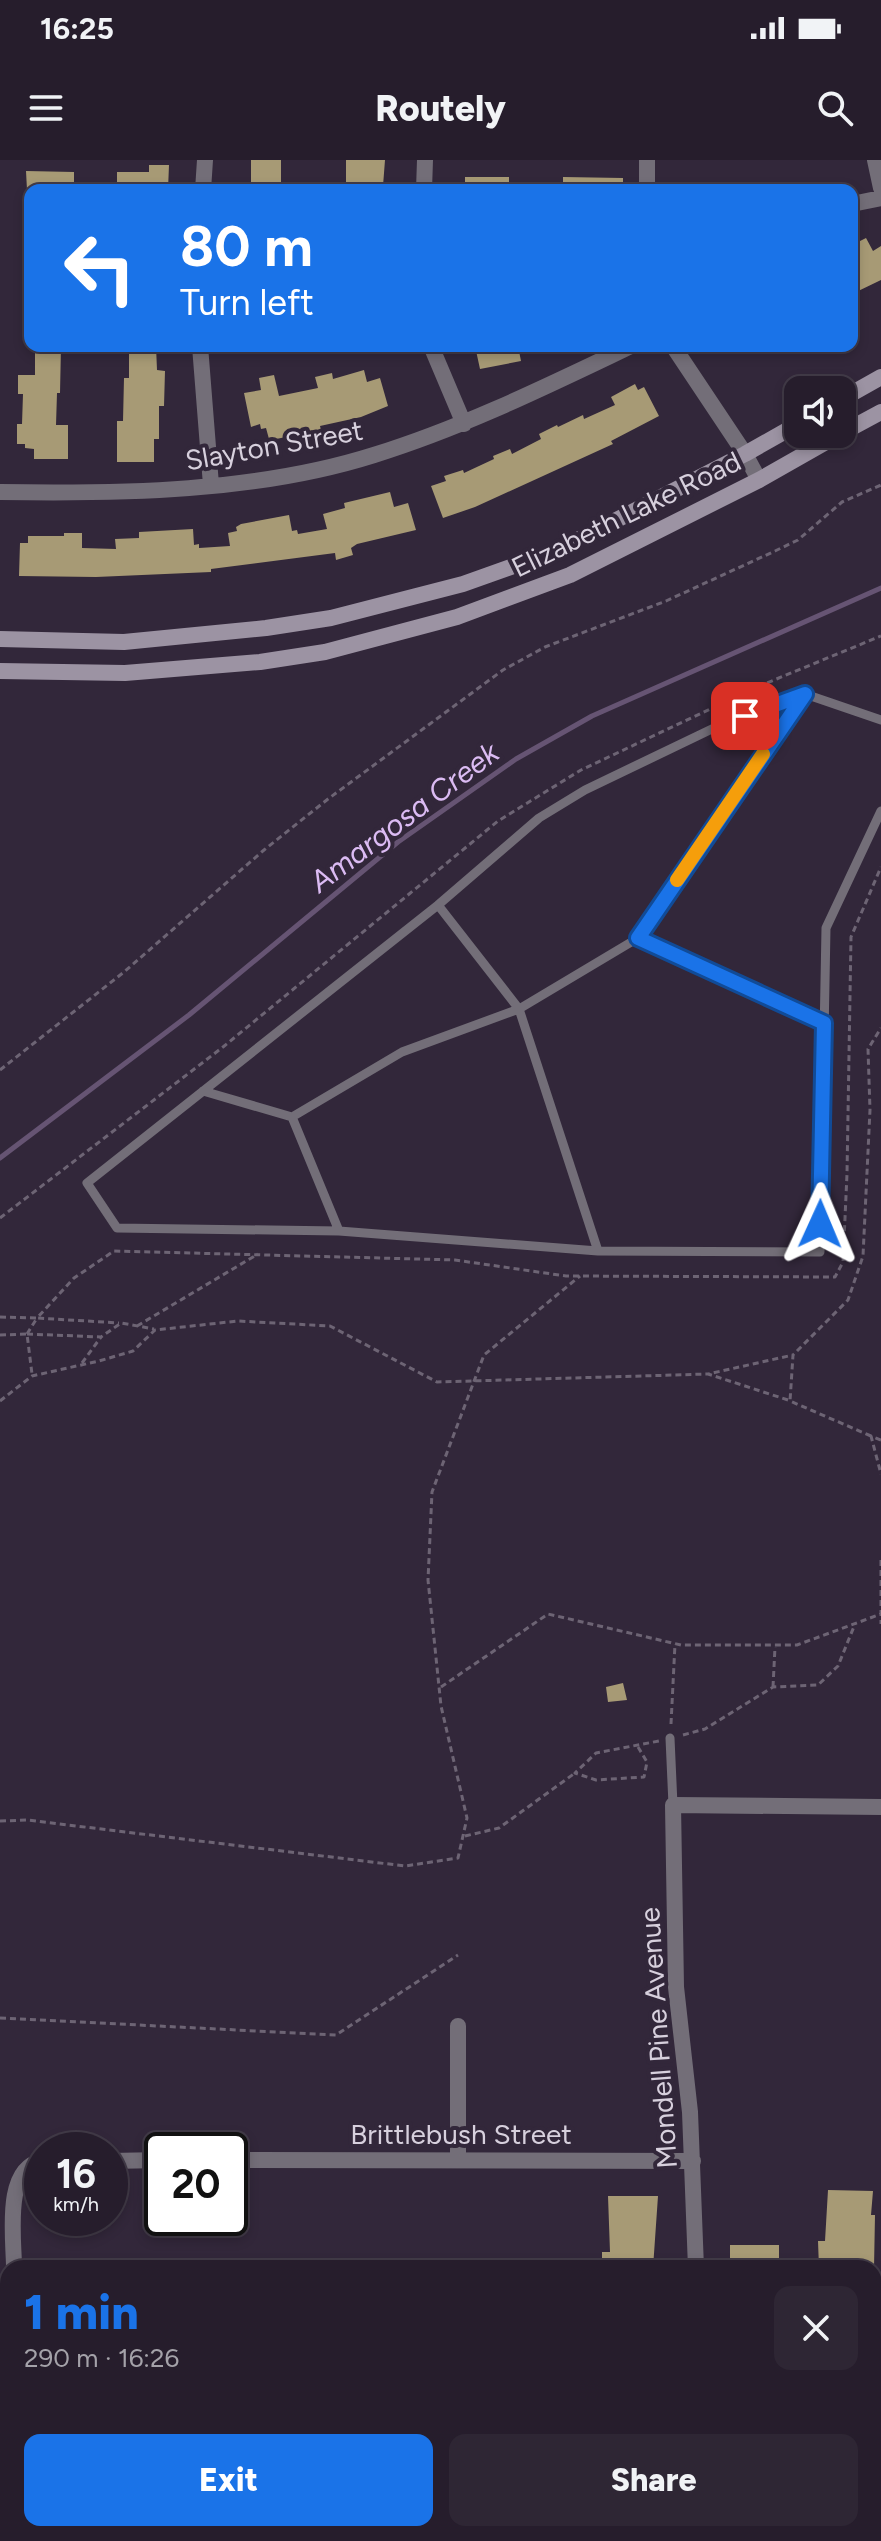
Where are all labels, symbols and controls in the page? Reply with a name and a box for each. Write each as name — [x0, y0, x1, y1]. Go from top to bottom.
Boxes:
text: 16:25 — [40, 10, 114, 47]
icon: menu — [24, 86, 68, 130]
icon: search — [813, 86, 857, 130]
text: Routely — [375, 87, 506, 130]
text: 80 m — [180, 213, 313, 280]
icon: left — [48, 216, 152, 320]
text: Turn left — [180, 281, 314, 324]
map controls — [784, 376, 856, 448]
button: sound — [784, 376, 856, 448]
street label: Slayton Street — [182, 413, 366, 477]
street label: Elizabeth Lake Road — [506, 444, 746, 584]
pin — [711, 682, 779, 750]
icon: arrive — [723, 694, 767, 738]
water label: Amargosa Creek — [301, 733, 507, 901]
position arrow — [778, 1182, 862, 1266]
street label: Mondell Pine Avenue — [632, 1906, 684, 2170]
street label: Brittlebush Street — [350, 2117, 572, 2151]
speed limit sign: 20 — [144, 2132, 248, 2236]
text: 16 — [56, 2150, 96, 2198]
text: km/h — [53, 2192, 99, 2216]
text: 1 min — [24, 2283, 139, 2341]
button: close — [774, 2286, 858, 2370]
text: 290 m · 16:26 — [24, 2342, 179, 2374]
button: Exit — [24, 2434, 433, 2526]
button: Share — [449, 2434, 858, 2526]

